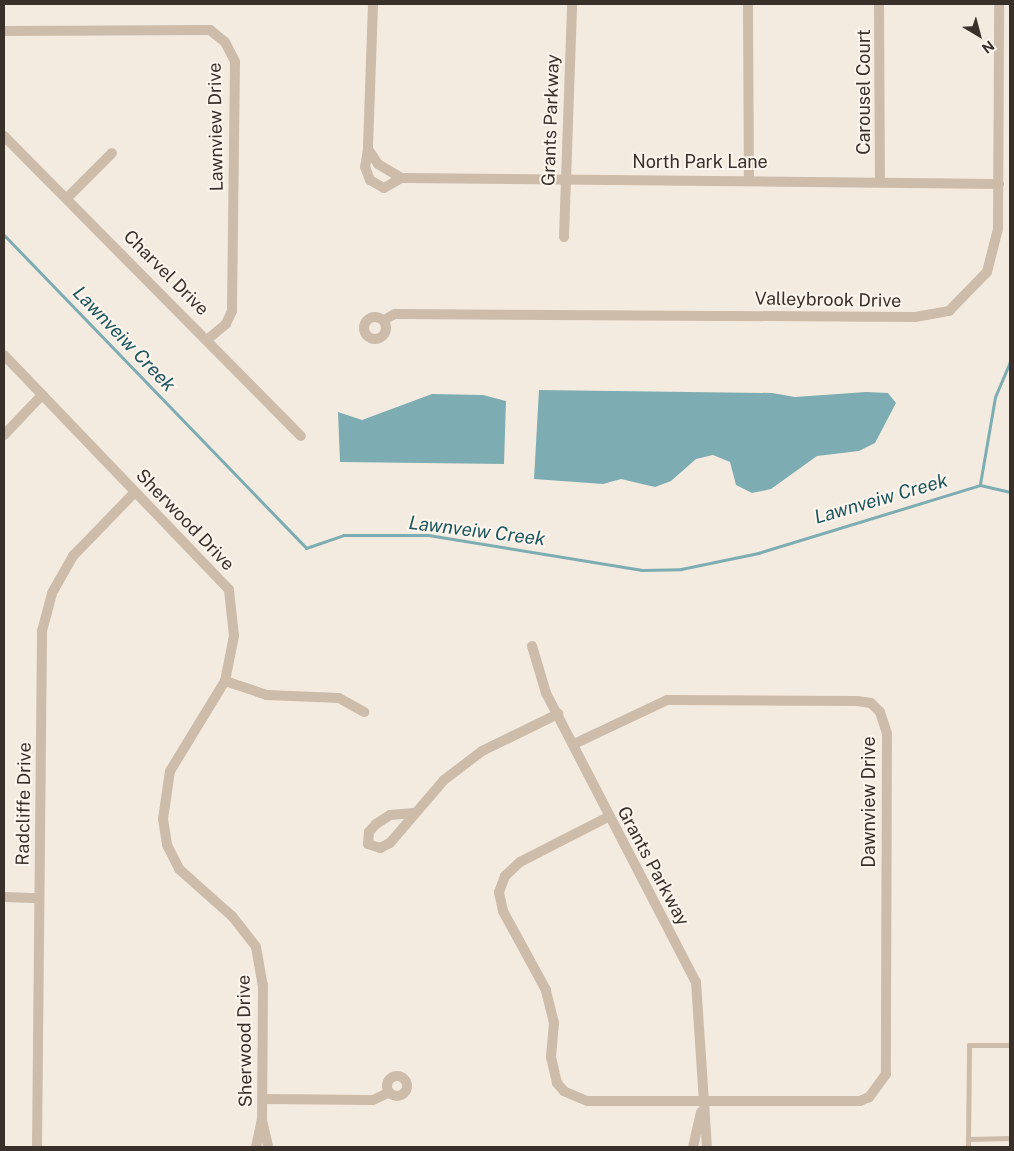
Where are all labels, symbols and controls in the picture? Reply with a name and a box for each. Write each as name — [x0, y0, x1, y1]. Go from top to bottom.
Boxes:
north arrow — [954, 10, 1004, 60]
street label: Carousel Court — [853, 29, 875, 155]
text: N — [979, 37, 997, 57]
street label: Grants Parkway — [538, 54, 564, 186]
street label: Lawnview Drive — [204, 62, 228, 192]
street label: North Park Lane — [632, 151, 768, 173]
street label: Charvel Drive — [119, 226, 213, 320]
water label: Lawnveiw Creek — [68, 282, 180, 396]
street label: Valleybrook Drive — [754, 288, 902, 312]
street label: Sherwood Drive — [131, 465, 239, 575]
water label: Lawnveiw Creek — [812, 469, 950, 529]
water label: Lawnveiw Creek — [407, 511, 547, 551]
street label: Dawnview Drive — [858, 736, 880, 868]
street label: Radcliffe Drive — [12, 742, 36, 866]
street label: Grants Parkway — [612, 803, 694, 929]
street label: Sherwood Drive — [233, 975, 257, 1107]

